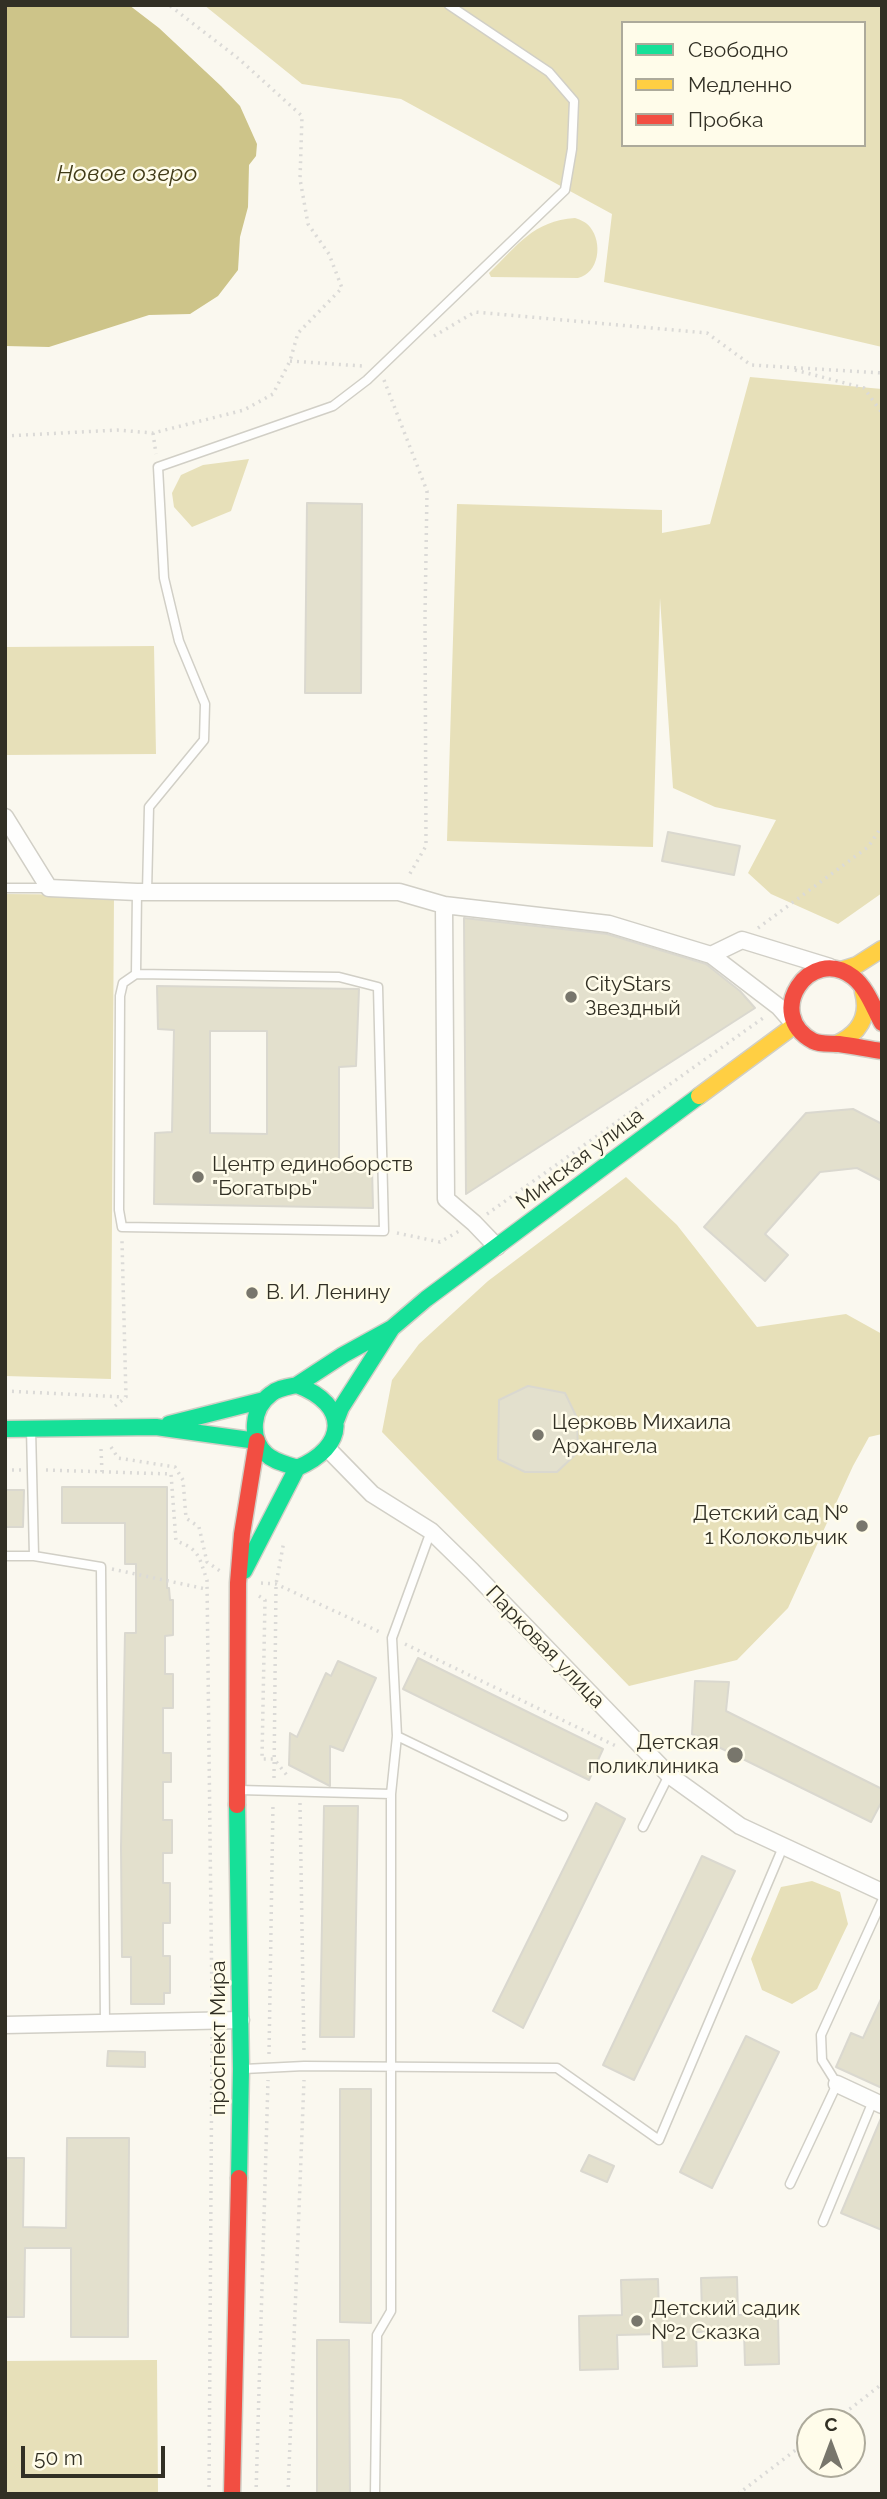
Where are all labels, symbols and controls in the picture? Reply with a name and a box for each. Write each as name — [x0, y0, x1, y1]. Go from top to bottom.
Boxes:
legend — [621, 21, 866, 147]
text: Свободно — [688, 37, 788, 62]
text: Медленно — [688, 72, 792, 97]
text: Пробка — [688, 107, 764, 132]
water label: Новое озеро — [57, 160, 197, 188]
place label: CityStars Звездный — [585, 972, 681, 1022]
marker: CityStars Звездный — [563, 989, 579, 1005]
street label: Минская улица — [511, 1103, 649, 1215]
place label: Центр единоборств "Богатырь" — [212, 1152, 413, 1202]
marker: Центр единоборств "Богатырь" — [190, 1169, 206, 1185]
place label: В. И. Ленину — [266, 1280, 390, 1306]
marker: В. И. Ленину — [244, 1285, 260, 1301]
place label: Церковь Михаила Архангела — [552, 1410, 731, 1460]
marker: Церковь Михаила Архангела — [530, 1427, 546, 1443]
place label: Детский сад № 1 Колокольчик — [693, 1501, 848, 1551]
marker: Детский сад № 1 Колокольчик — [854, 1518, 870, 1534]
street label: Парковая улица — [480, 1580, 610, 1714]
place label: Детская поликлиника — [588, 1730, 719, 1780]
marker: Детская поликлиника — [725, 1745, 745, 1765]
street label: проспект Мира — [206, 1961, 232, 2115]
place label: Детский садик №2 Сказка — [651, 2296, 800, 2346]
marker: Детский садик №2 Сказка — [629, 2313, 645, 2329]
north arrow — [796, 2408, 866, 2478]
text: С — [824, 2413, 838, 2435]
scale bar — [24, 2432, 168, 2476]
text: 50 m — [34, 2445, 83, 2470]

